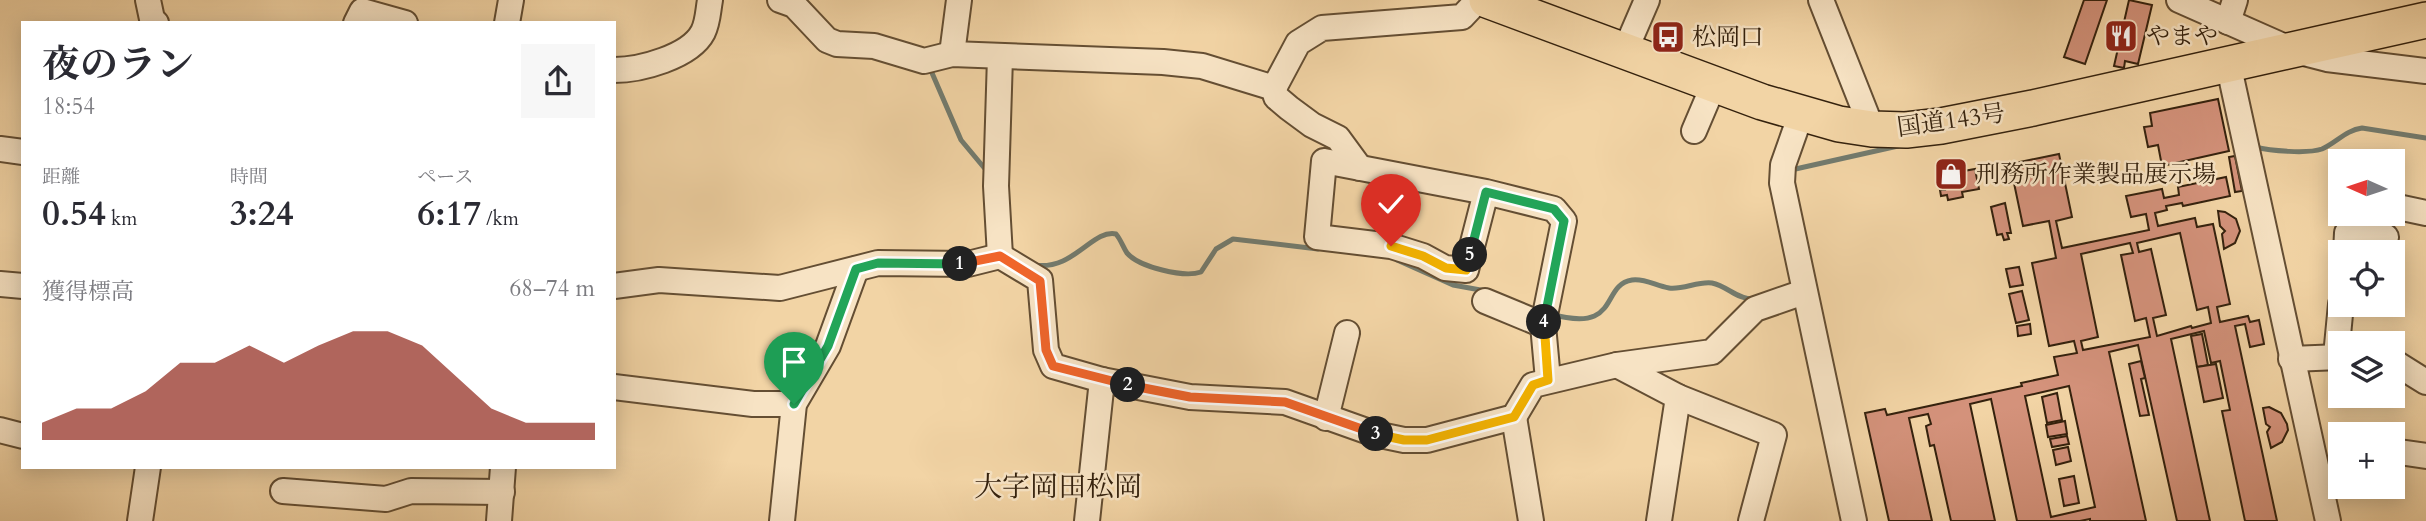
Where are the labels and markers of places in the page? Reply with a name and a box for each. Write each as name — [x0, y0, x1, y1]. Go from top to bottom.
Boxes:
restaurant icon: やまや — [2102, 17, 2140, 55]
bus stop icon: 松岡口 — [1649, 18, 1687, 56]
place label: やまや — [2146, 20, 2218, 53]
place label: 松岡口 — [1692, 21, 1764, 54]
shop icon: 刑務所作業製品展示場 — [1932, 155, 1970, 193]
place label: 刑務所作業製品展示場 — [1976, 158, 2216, 191]
pin — [1361, 174, 1421, 246]
pin: 5 — [1452, 238, 1488, 272]
pin: 1 — [942, 246, 978, 282]
pin: 4 — [1526, 304, 1562, 340]
pin — [764, 332, 824, 404]
pin: 2 — [1110, 368, 1146, 402]
pin: 3 — [1358, 416, 1394, 452]

